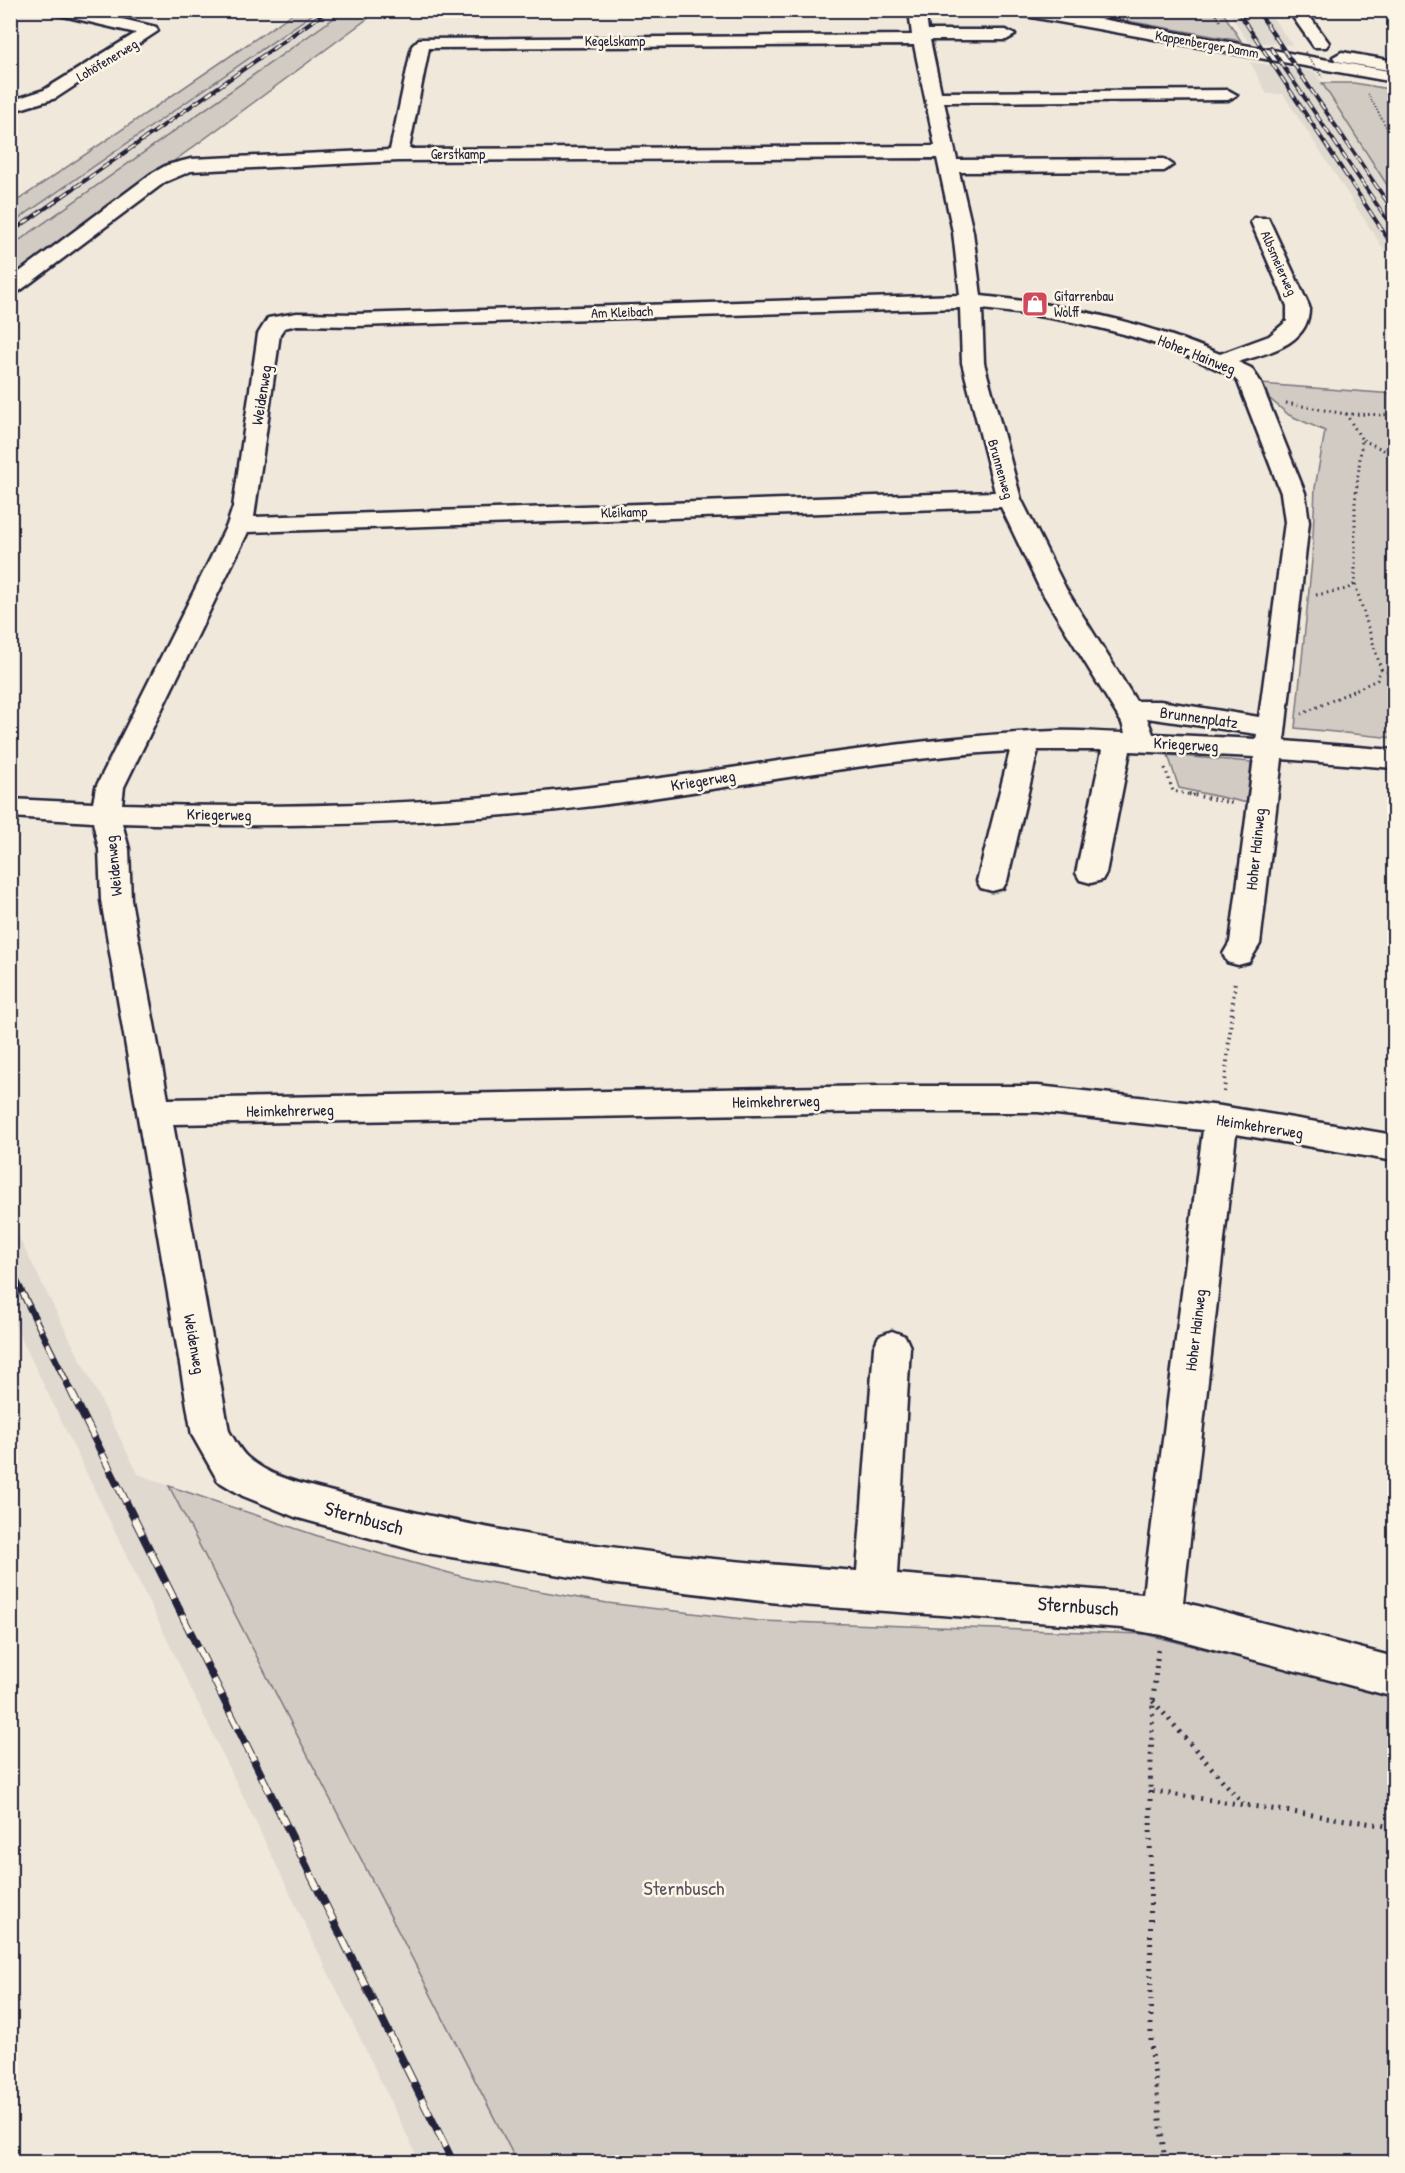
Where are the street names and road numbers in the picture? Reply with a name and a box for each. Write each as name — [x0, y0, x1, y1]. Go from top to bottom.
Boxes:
street label: Kappenberger Damm — [1154, 25, 1260, 63]
street label: Kegelskamp — [585, 31, 645, 51]
street label: Lohöfenerweg — [72, 34, 142, 86]
street label: Gerstkamp — [431, 144, 485, 164]
street label: Albsmeierweg — [1256, 227, 1302, 299]
street label: Am Kleibach — [591, 301, 653, 322]
street label: Hoher Hainweg — [1155, 328, 1239, 380]
street label: Weidenweg — [245, 363, 277, 427]
street label: Brunnenweg — [983, 437, 1019, 501]
street label: Kleikamp — [600, 501, 648, 523]
street label: Brunnenplatz — [1159, 701, 1240, 733]
street label: Kriegerweg — [1153, 731, 1219, 757]
street label: Kriegerweg — [669, 764, 737, 796]
street label: Kriegerweg — [186, 802, 252, 826]
street label: Hoher Hainweg — [1240, 807, 1270, 891]
street label: Weidenweg — [99, 835, 127, 897]
street label: Heimkehrerweg — [732, 1089, 820, 1113]
street label: Heimkehrerweg — [246, 1098, 334, 1122]
street label: Heimkehrerweg — [1215, 1108, 1305, 1144]
street label: Hoher Hainweg — [1179, 1288, 1211, 1372]
street label: Weidenweg — [179, 1312, 211, 1376]
street label: Sternbusch — [322, 1494, 407, 1541]
street label: Sternbusch — [1037, 1589, 1119, 1622]

